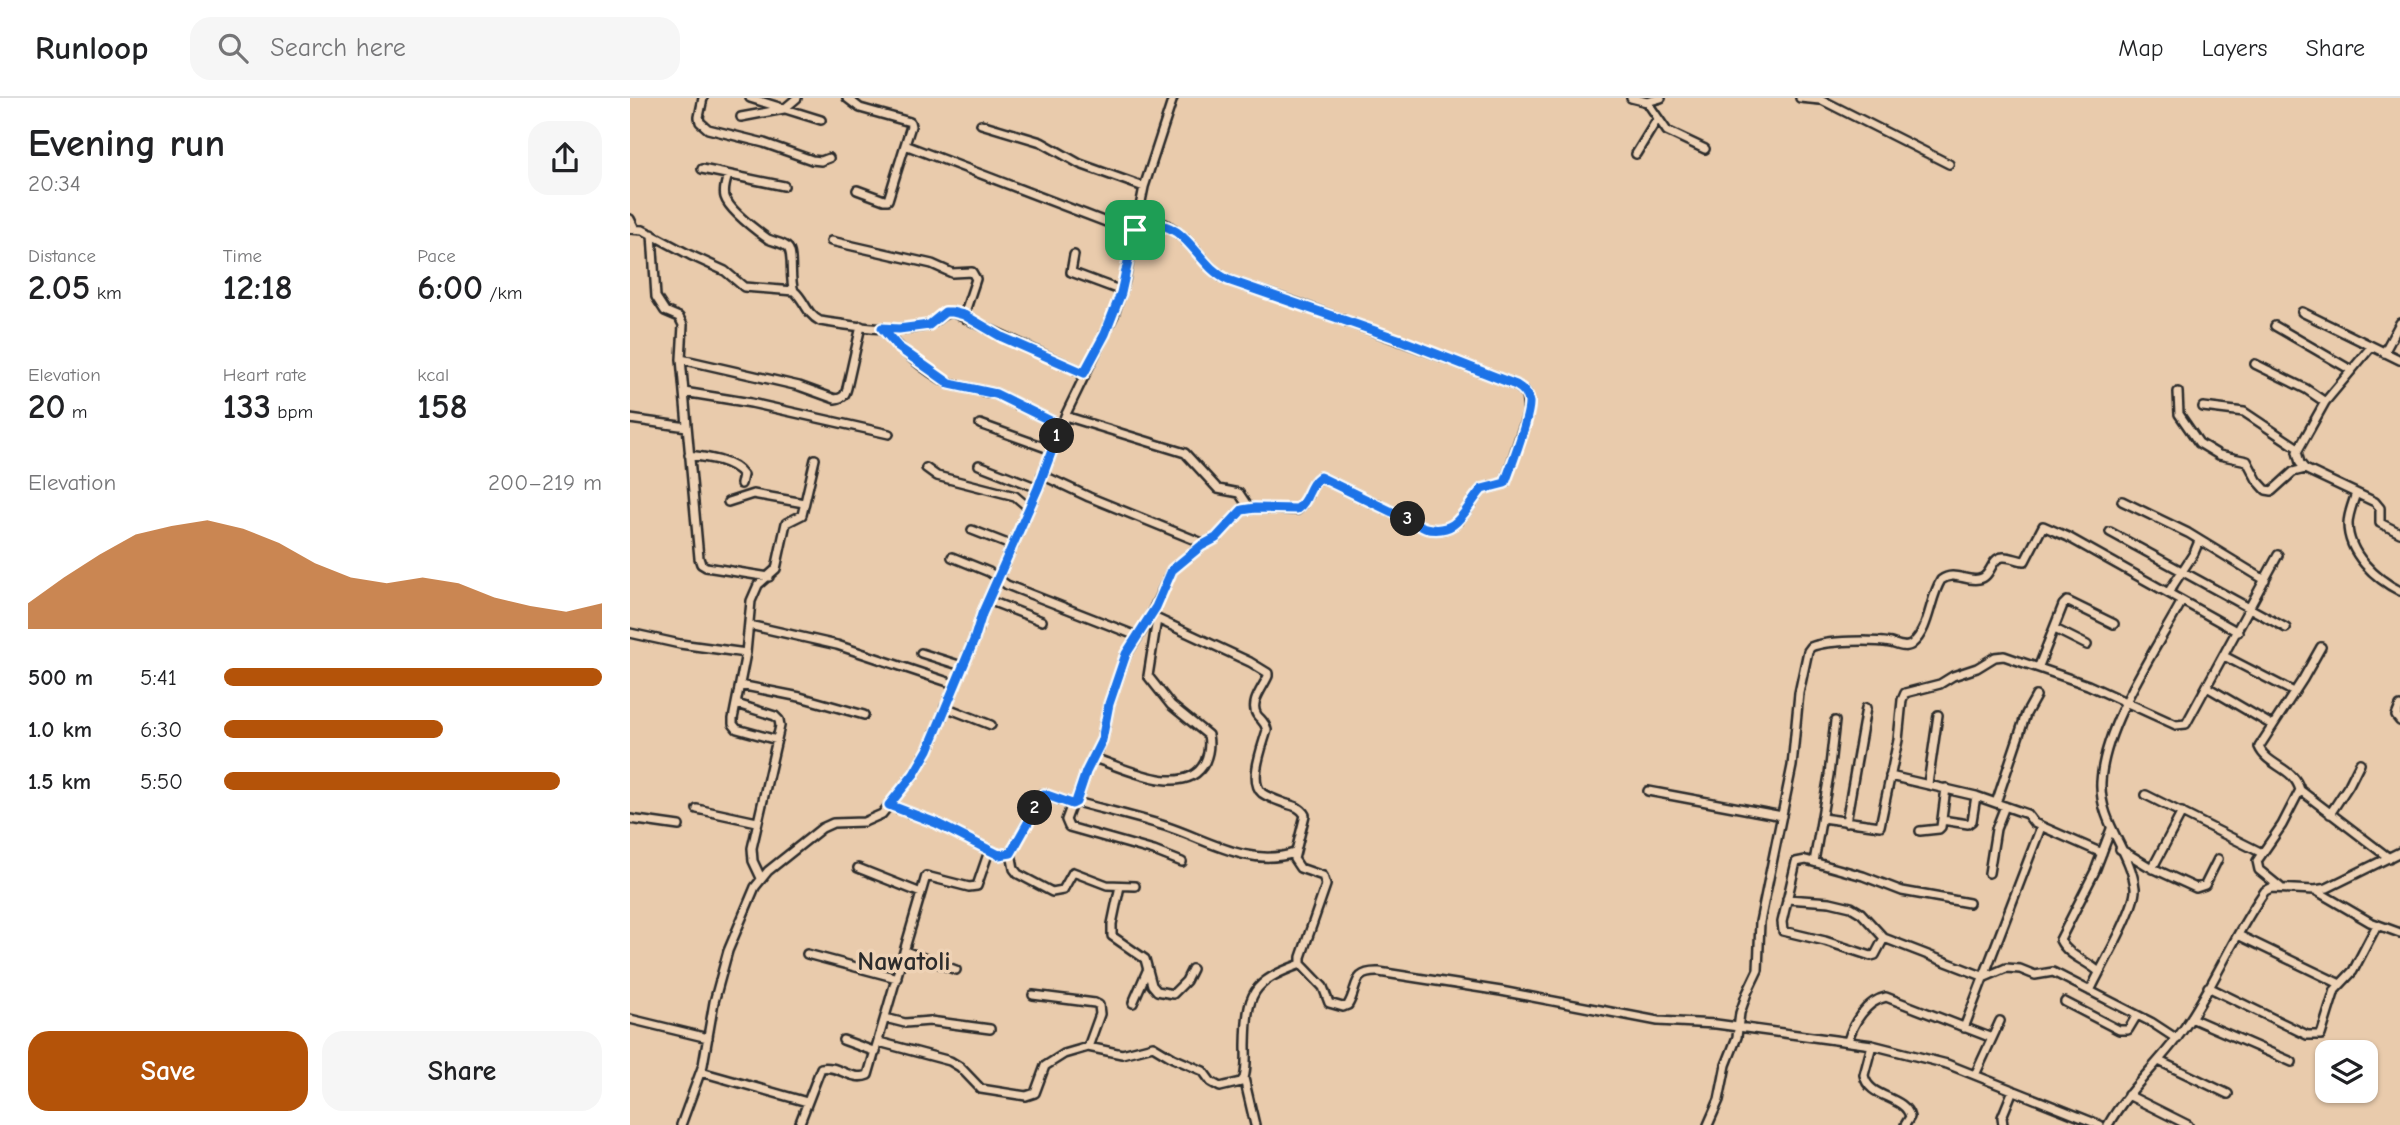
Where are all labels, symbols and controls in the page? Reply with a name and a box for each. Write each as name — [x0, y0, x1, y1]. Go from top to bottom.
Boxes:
search box — [190, 17, 680, 80]
text: Runloop — [35, 29, 148, 67]
icon: search — [214, 29, 252, 67]
text: Search here — [270, 33, 406, 63]
text: Map — [2118, 34, 2164, 62]
text: Layers — [2202, 34, 2267, 62]
text: Share — [2305, 34, 2365, 62]
button: share — [528, 121, 602, 195]
text: Evening run — [28, 122, 225, 166]
text: 20:34 — [28, 170, 81, 197]
pin — [1105, 200, 1165, 260]
icon: arrive — [1116, 211, 1154, 249]
text: Distance — [28, 245, 96, 267]
text: Time — [223, 245, 262, 267]
text: Pace — [417, 245, 456, 267]
text: 2.05 — [28, 267, 90, 308]
text: 12:18 — [223, 267, 293, 308]
text: 6:00 — [417, 267, 483, 308]
text: km — [90, 282, 122, 304]
text: /km — [483, 282, 522, 304]
text: Elevation — [28, 364, 101, 386]
text: Heart rate — [223, 364, 306, 386]
text: kcal — [417, 364, 449, 386]
text: 20 — [28, 386, 65, 427]
text: 133 — [223, 386, 271, 427]
text: 158 — [417, 386, 468, 427]
text: m — [65, 401, 88, 423]
text: bpm — [271, 401, 313, 423]
pin: 1 — [1040, 418, 1074, 454]
text: 1 — [1053, 424, 1060, 446]
text: Elevation — [28, 469, 116, 496]
text: 200–219 m — [488, 469, 602, 496]
pin: 3 — [1390, 502, 1426, 536]
text: 3 — [1403, 507, 1412, 529]
text: 500 m — [28, 664, 93, 691]
text: 5:41 — [140, 664, 177, 691]
text: 1.0 km — [28, 716, 92, 743]
text: 6:30 — [140, 716, 182, 743]
text: 1.5 km — [28, 768, 91, 795]
text: 5:50 — [140, 768, 183, 795]
pin: 2 — [1018, 790, 1052, 826]
text: 2 — [1030, 796, 1039, 818]
district label: Nawatoli — [857, 947, 951, 977]
button: Save — [28, 1031, 308, 1111]
button: Share — [322, 1031, 602, 1111]
map controls — [2315, 1040, 2378, 1103]
button: layers — [2315, 1040, 2378, 1103]

